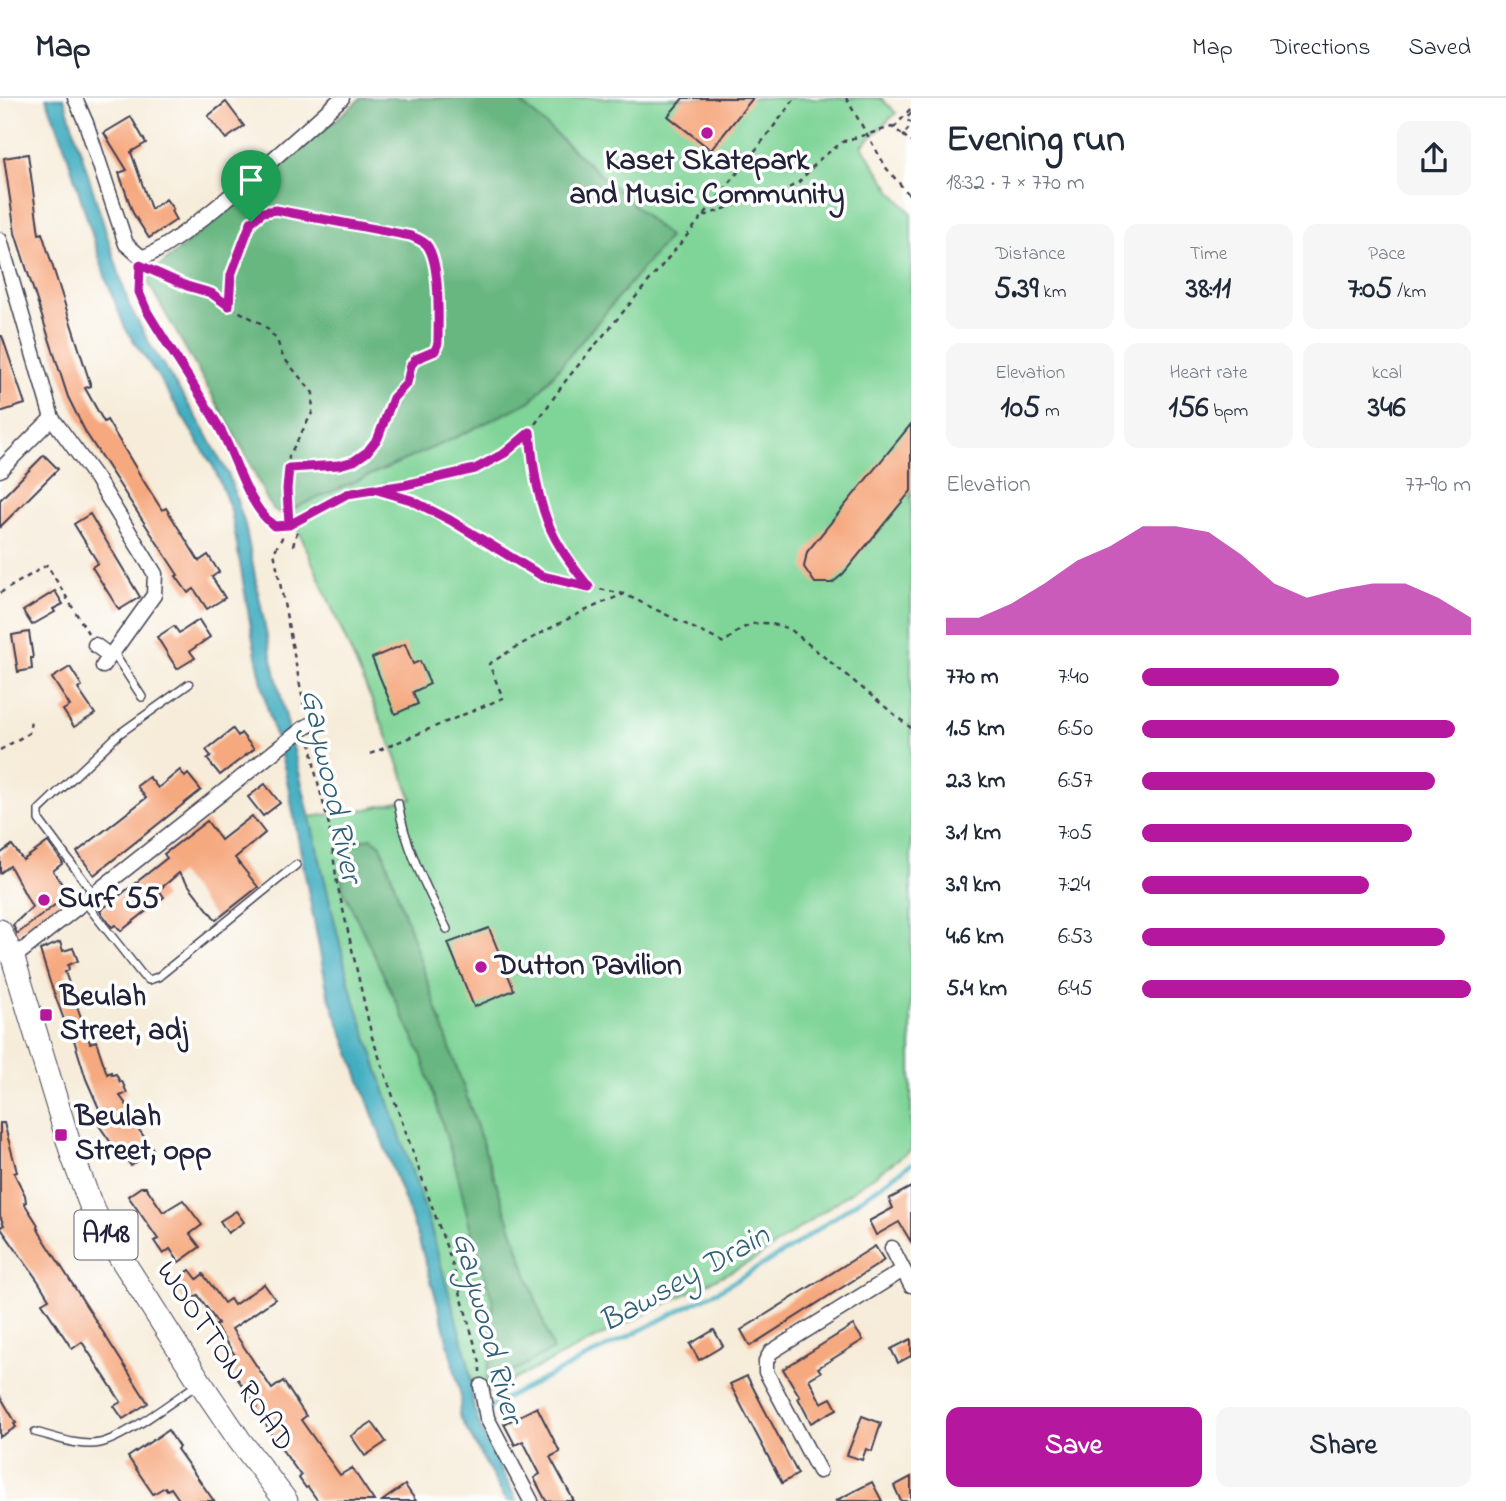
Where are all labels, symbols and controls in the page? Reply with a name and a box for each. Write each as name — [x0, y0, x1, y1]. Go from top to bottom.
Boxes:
text: Map — [35, 24, 91, 72]
text: Map — [1192, 31, 1233, 66]
text: Directions — [1271, 31, 1370, 66]
text: Saved — [1408, 31, 1471, 66]
text: Evening run — [946, 113, 1125, 169]
button: share — [1397, 121, 1471, 195]
marker: Kaset Skatepark and Music Community — [699, 125, 715, 141]
place label: Kaset Skatepark and Music Community — [570, 140, 844, 218]
pin — [221, 150, 281, 222]
icon: arrive — [232, 161, 270, 199]
text: 18:32 · 7 × 770 m — [946, 167, 1084, 200]
text: Distance — [995, 241, 1065, 268]
text: Time — [1190, 241, 1227, 268]
text: Pace — [1368, 241, 1405, 268]
text: 5.39 — [994, 268, 1039, 312]
text: 38:11 — [1186, 268, 1231, 312]
text: 7:05 — [1347, 268, 1392, 312]
text: km — [1039, 279, 1066, 306]
text: /km — [1392, 279, 1426, 306]
text: Elevation — [995, 360, 1065, 387]
text: Heart rate — [1170, 360, 1247, 387]
text: kcal — [1372, 360, 1402, 387]
text: 105 — [1001, 387, 1040, 431]
text: 156 — [1169, 387, 1209, 431]
text: 346 — [1368, 387, 1406, 431]
text: m — [1040, 398, 1060, 425]
text: bpm — [1209, 398, 1248, 425]
text: Elevation — [946, 469, 1031, 502]
text: 77–90 m — [1405, 469, 1471, 502]
text: 770 m — [946, 661, 999, 694]
text: 7:40 — [1058, 661, 1089, 694]
water label: Gaywood River — [287, 685, 374, 891]
text: 1.5 km — [946, 713, 1005, 746]
text: 6:50 — [1058, 713, 1093, 746]
text: 2.3 km — [946, 765, 1005, 798]
text: 6:57 — [1058, 765, 1093, 798]
text: 3.1 km — [946, 817, 1001, 850]
text: 7:05 — [1058, 817, 1093, 850]
text: 3.9 km — [946, 869, 1001, 902]
text: 7:24 — [1058, 869, 1090, 902]
place label: Surf 55 — [58, 878, 159, 922]
marker: Surf 55 — [36, 892, 52, 908]
text: 4.6 km — [946, 921, 1004, 954]
text: 6:53 — [1058, 921, 1093, 954]
place label: Dutton Pavilion — [493, 945, 682, 989]
marker: Dutton Pavilion — [473, 959, 489, 975]
text: 5.4 km — [946, 973, 1007, 1006]
text: 6:45 — [1058, 973, 1093, 1006]
place label: Beulah Street, adj — [58, 976, 189, 1054]
marker: Beulah Street, adj — [38, 1007, 54, 1023]
place label: Beulah Street, opp — [73, 1096, 212, 1174]
marker: Beulah Street, opp — [53, 1127, 69, 1143]
road number: A148 — [74, 1210, 138, 1260]
water label: Bawsey Drain — [591, 1213, 780, 1346]
water label: Gaywood River — [438, 1227, 535, 1433]
street label: WOOTTON ROAD — [144, 1253, 304, 1461]
button: Save — [946, 1407, 1202, 1487]
button: Share — [1216, 1407, 1471, 1487]

